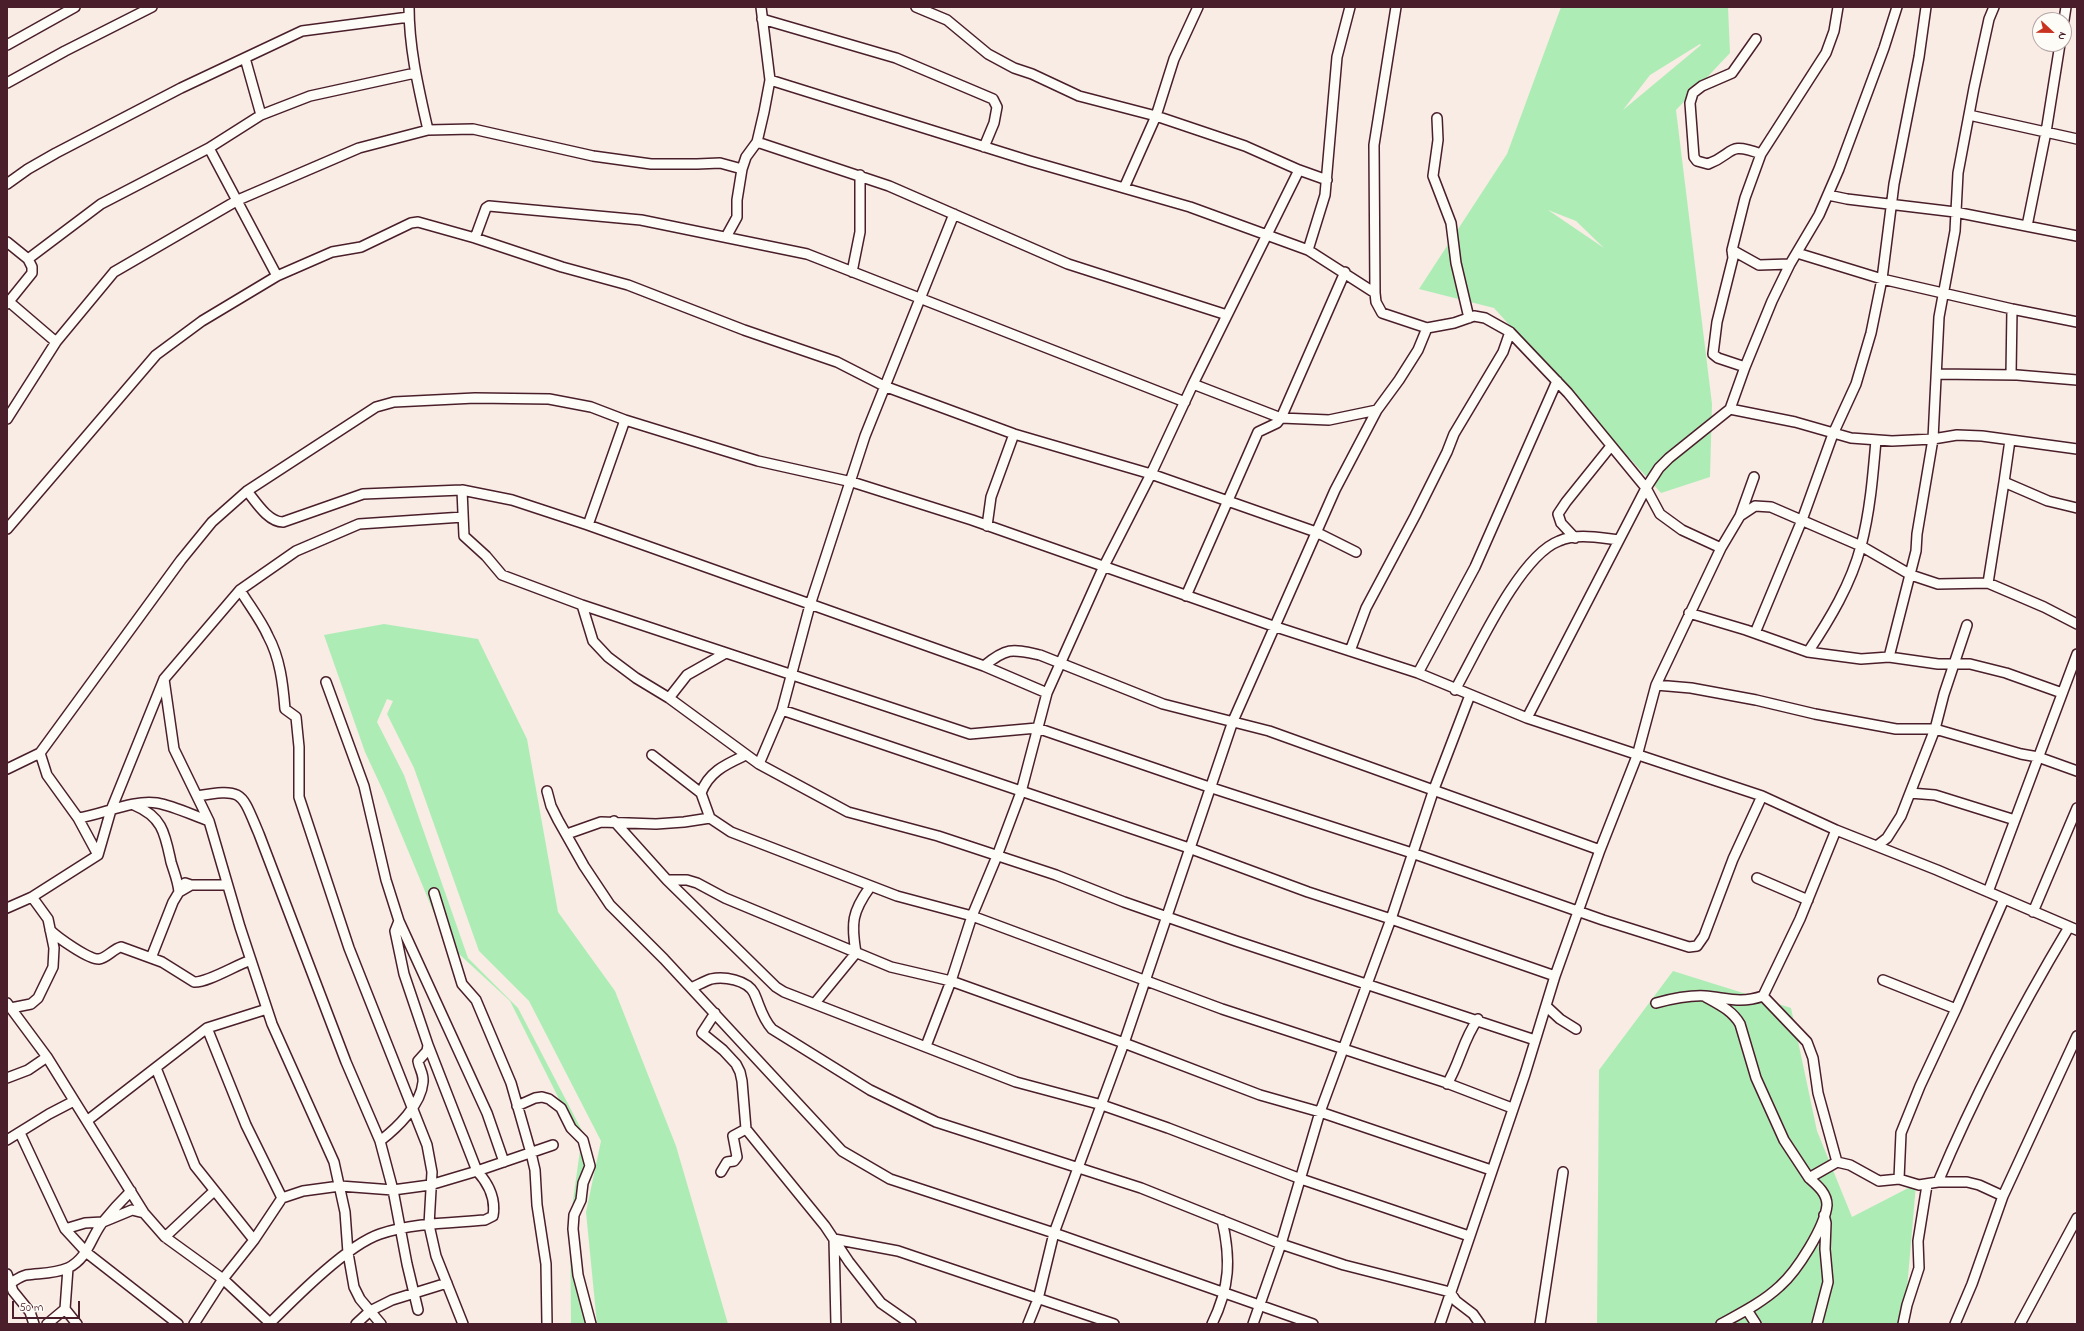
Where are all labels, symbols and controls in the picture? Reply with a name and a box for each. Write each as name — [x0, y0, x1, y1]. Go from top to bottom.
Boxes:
north arrow — [2032, 12, 2072, 52]
text: N — [2053, 30, 2071, 43]
scale bar — [14, 1293, 82, 1319]
text: 50 m — [19, 1299, 43, 1317]

